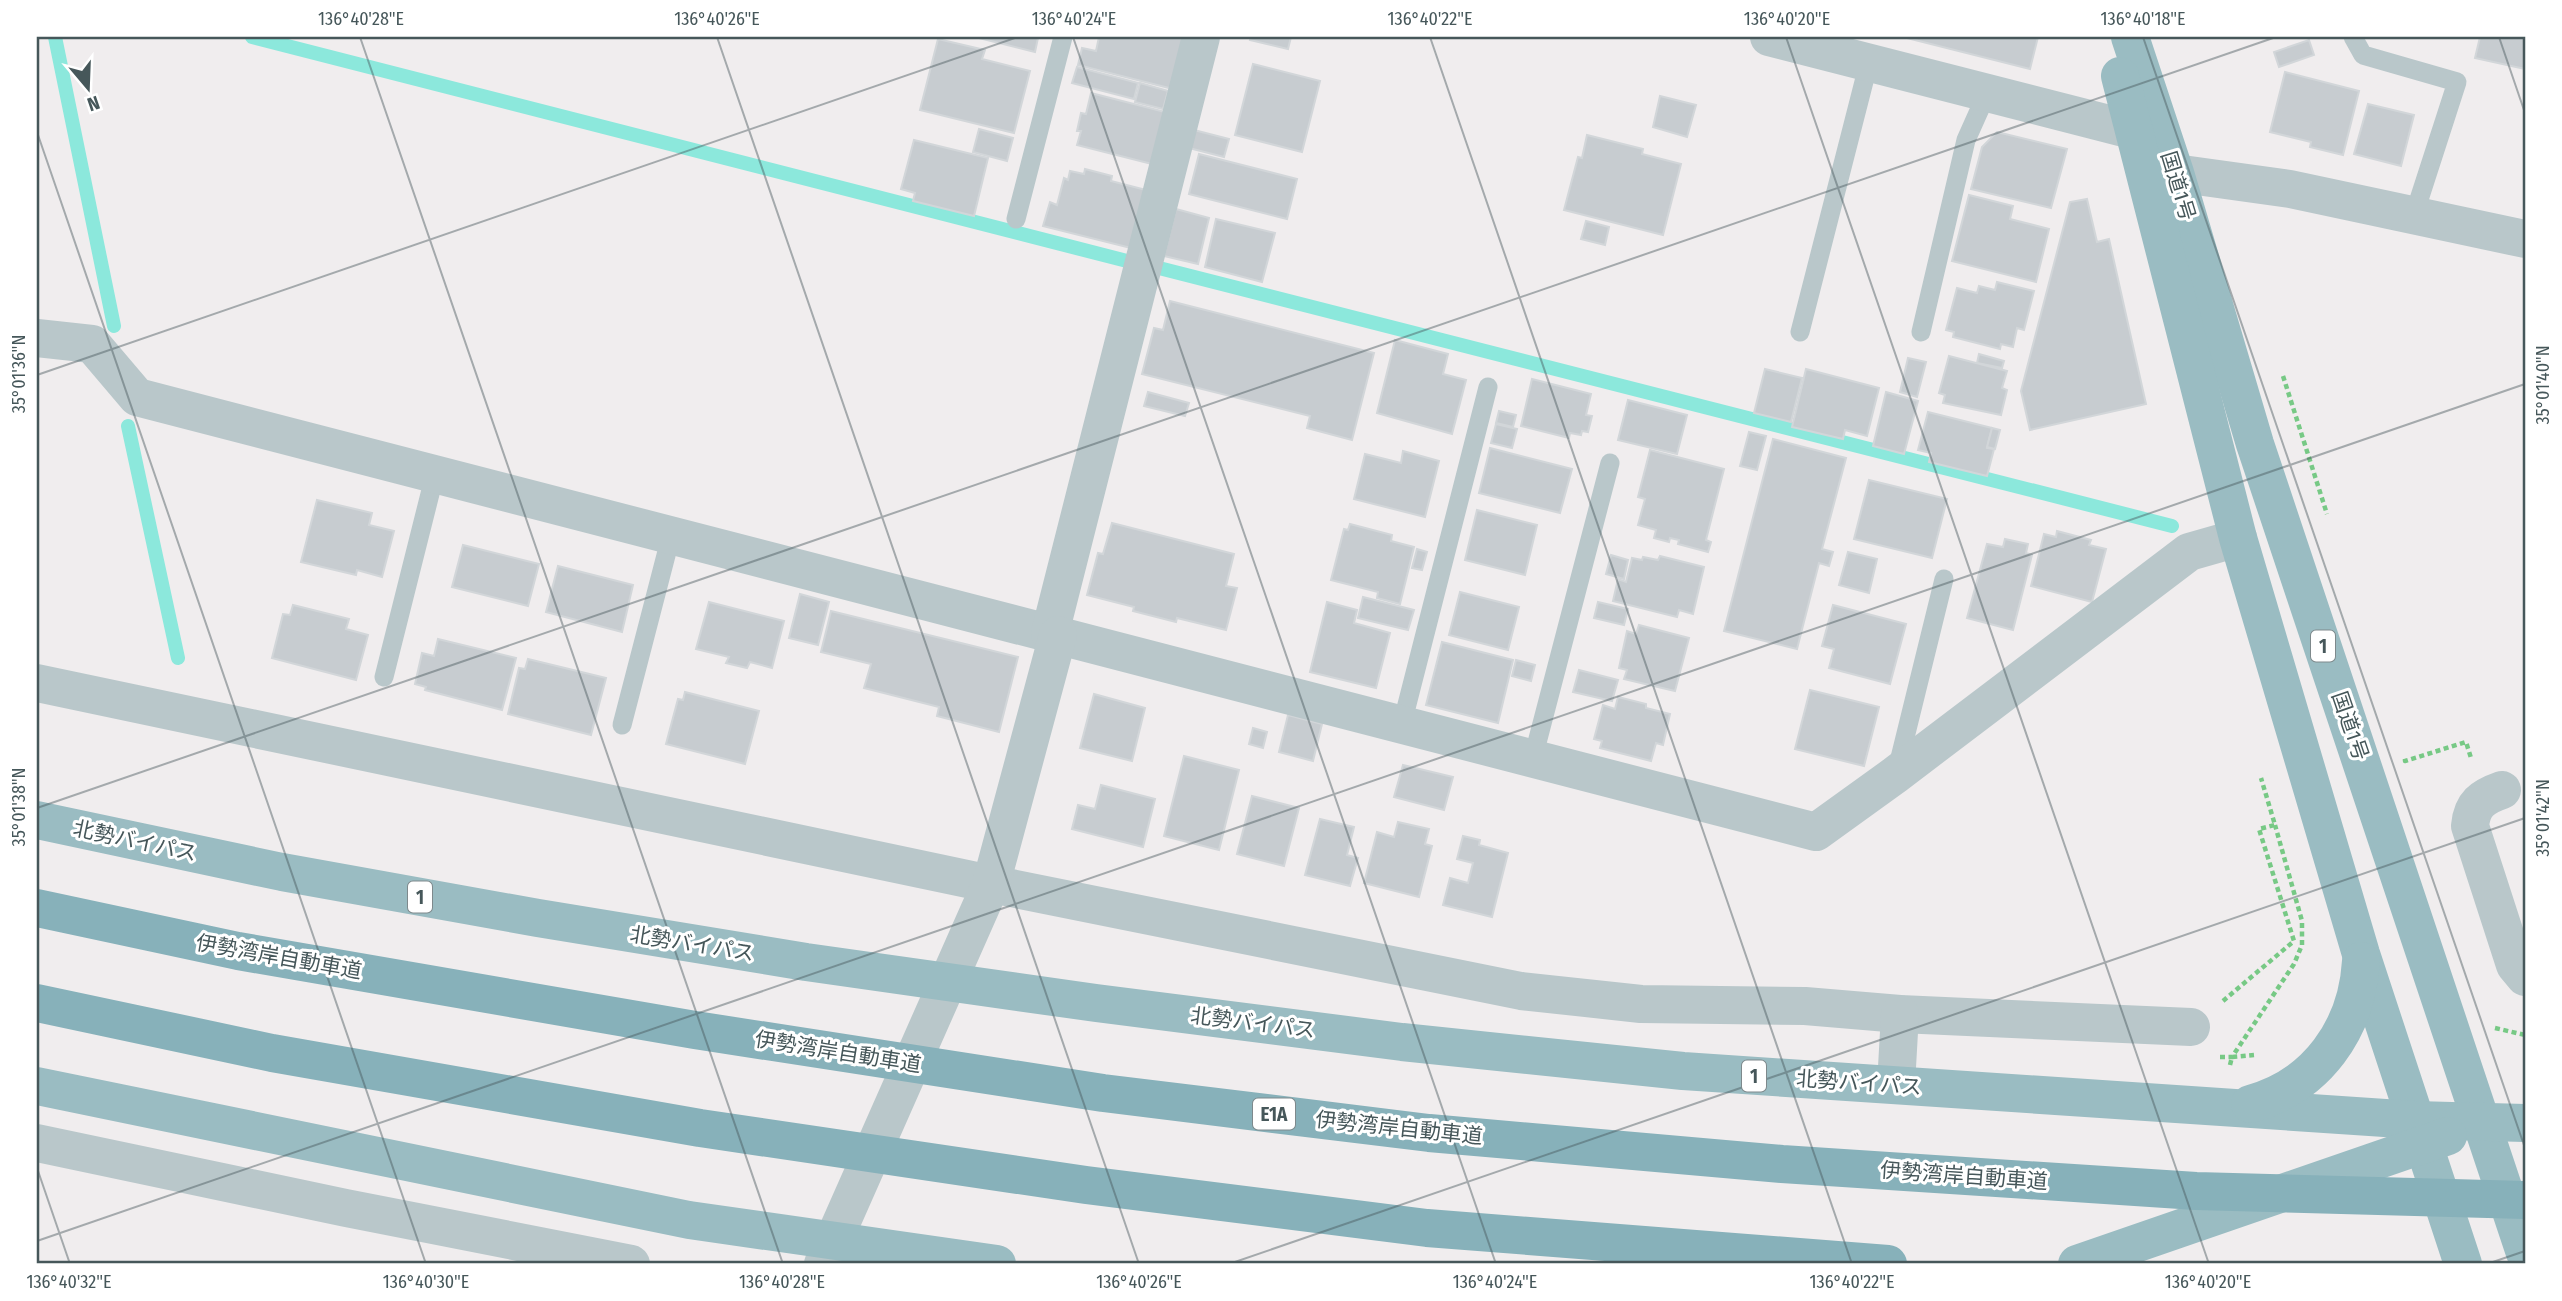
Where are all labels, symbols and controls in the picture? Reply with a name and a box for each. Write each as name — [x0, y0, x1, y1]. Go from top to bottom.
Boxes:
text: 136°40'28"E — [318, 8, 404, 30]
text: 136°40'26"E — [674, 8, 760, 30]
text: 136°40'24"E — [1032, 8, 1116, 30]
text: 136°40'22"E — [1388, 8, 1473, 30]
text: 136°40'20"E — [1744, 8, 1830, 30]
text: 136°40'18"E — [2101, 8, 2185, 30]
north arrow — [52, 52, 122, 122]
text: N — [84, 91, 103, 116]
street label: 国道1号 — [2155, 148, 2201, 224]
text: 35°01'36"N — [8, 335, 30, 413]
text: 35°01'40"N — [2532, 345, 2554, 425]
road number: 1 — [2311, 631, 2335, 662]
street label: 国道1号 — [2326, 688, 2374, 764]
text: 35°01'38"N — [8, 768, 30, 846]
text: 35°01'42"N — [2532, 779, 2554, 857]
street label: 北勢バイパス — [71, 815, 199, 867]
road number: 1 — [408, 882, 432, 912]
street label: 北勢バイパス — [628, 921, 756, 967]
street label: 伊勢湾岸自動車道 — [194, 930, 364, 984]
street label: 北勢バイパス — [1189, 1002, 1317, 1044]
street label: 伊勢湾岸自動車道 — [753, 1026, 923, 1078]
road number: 1 — [1742, 1060, 1766, 1092]
street label: 北勢バイパス — [1795, 1066, 1923, 1100]
road number: E1A — [1253, 1098, 1295, 1130]
street label: 伊勢湾岸自動車道 — [1314, 1106, 1484, 1150]
street label: 伊勢湾岸自動車道 — [1879, 1157, 2049, 1195]
text: 136°40'32"E — [26, 1271, 112, 1293]
text: 136°40'30"E — [383, 1271, 469, 1293]
text: 136°40'28"E — [739, 1271, 825, 1293]
text: 136°40'26"E — [1096, 1271, 1182, 1293]
text: 136°40'24"E — [1453, 1271, 1537, 1293]
text: 136°40'22"E — [1810, 1271, 1895, 1293]
text: 136°40'20"E — [2165, 1271, 2251, 1293]

